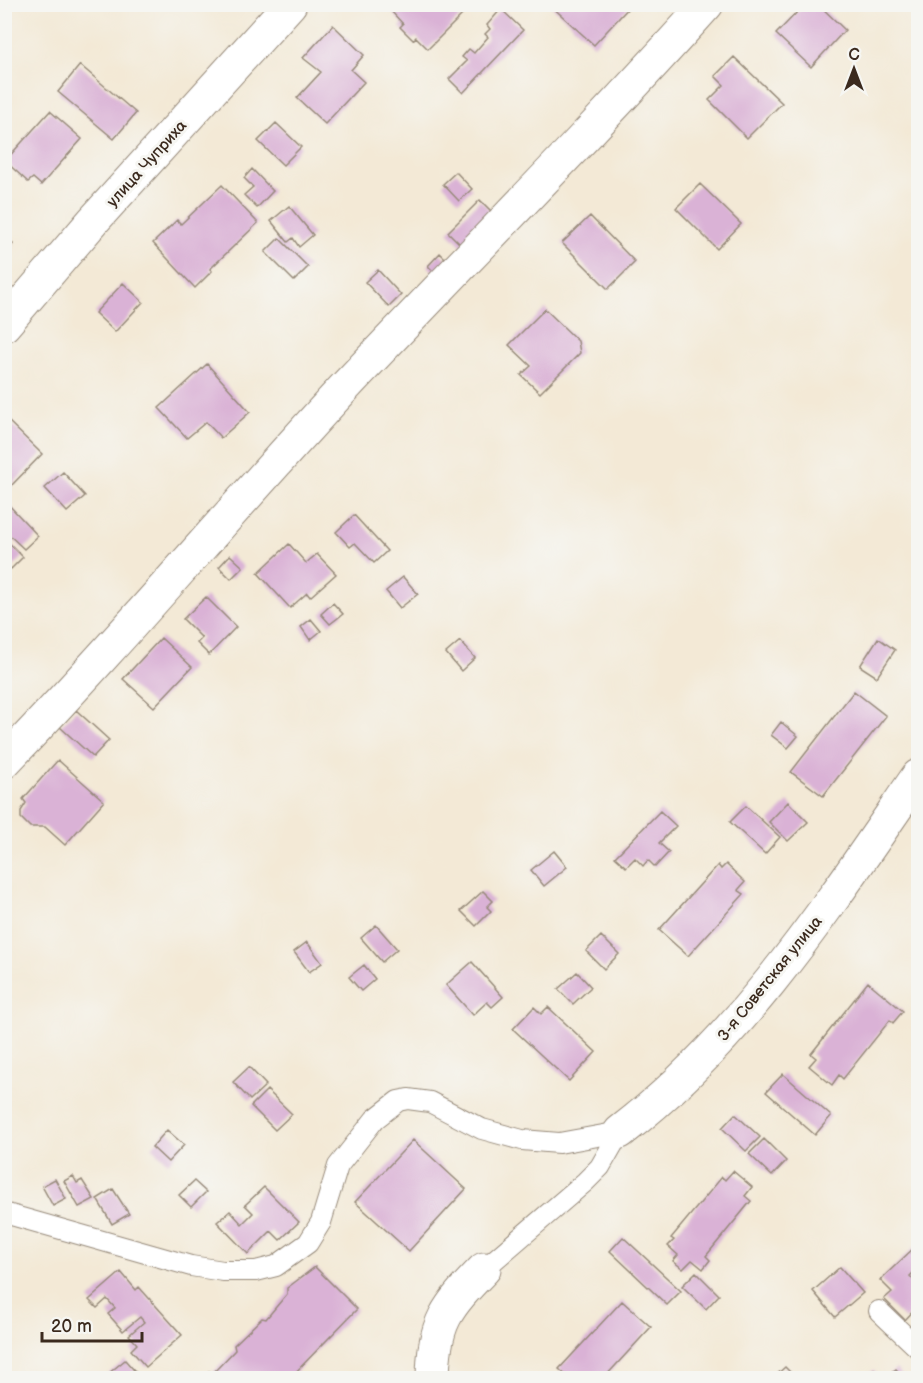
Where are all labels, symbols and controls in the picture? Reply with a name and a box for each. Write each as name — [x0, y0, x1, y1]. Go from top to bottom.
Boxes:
north arrow — [824, 39, 884, 99]
text: С — [848, 46, 860, 65]
street label: улица Чуприха — [103, 116, 191, 211]
street label: 3-я Советская улица — [714, 912, 827, 1045]
scale bar — [42, 1305, 142, 1343]
text: 20 m — [51, 1316, 92, 1337]

